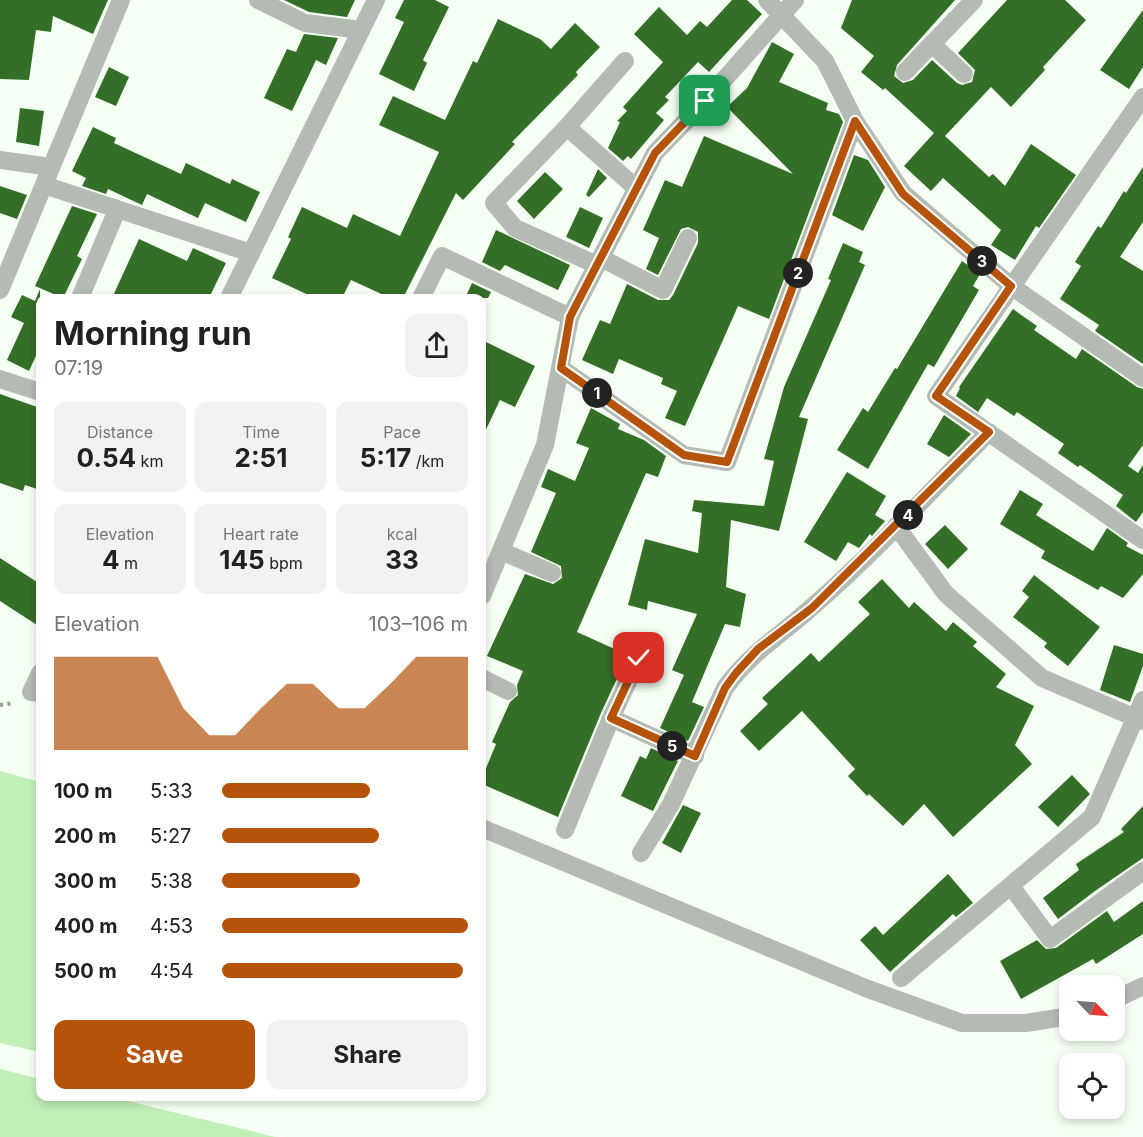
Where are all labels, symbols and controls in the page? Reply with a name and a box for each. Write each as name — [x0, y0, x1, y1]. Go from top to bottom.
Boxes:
pin — [679, 75, 730, 126]
icon: arrive — [688, 84, 721, 117]
pin: 3 — [967, 246, 997, 276]
text: 3 — [977, 251, 987, 271]
pin: 2 — [783, 258, 813, 288]
text: 2 — [793, 263, 803, 283]
text: Morning run — [54, 313, 252, 353]
button: share — [405, 314, 468, 377]
text: 07:19 — [54, 356, 103, 380]
pin: 1 — [582, 378, 612, 408]
text: 1 — [594, 383, 600, 403]
text: Distance — [87, 422, 153, 442]
text: Time — [242, 422, 280, 442]
text: Pace — [383, 422, 421, 442]
text: 0.54 — [77, 442, 136, 473]
text: 2:51 — [235, 442, 287, 473]
text: 5:17 — [360, 442, 411, 473]
text: km — [136, 451, 163, 471]
text: /km — [411, 451, 444, 471]
pin: 4 — [893, 500, 923, 530]
text: 4 — [903, 505, 913, 525]
text: Elevation — [86, 524, 154, 544]
text: Heart rate — [223, 524, 299, 544]
text: kcal — [387, 524, 417, 544]
text: 4 — [102, 544, 120, 575]
text: 145 — [219, 544, 265, 575]
text: 33 — [385, 544, 419, 575]
text: m — [120, 553, 138, 573]
text: bpm — [265, 553, 303, 573]
text: Elevation — [54, 612, 140, 636]
text: 103–106 m — [369, 612, 468, 636]
pin — [613, 632, 664, 683]
icon: check — [622, 641, 655, 674]
pin: 5 — [657, 731, 687, 761]
text: 5 — [667, 736, 677, 756]
text: 100 m — [54, 779, 113, 803]
text: 5:33 — [150, 779, 193, 803]
text: 200 m — [54, 824, 117, 848]
text: 5:27 — [150, 824, 191, 848]
text: 300 m — [54, 869, 117, 893]
text: 5:38 — [150, 869, 193, 893]
text: 400 m — [54, 914, 118, 938]
text: 4:53 — [150, 914, 193, 938]
text: 500 m — [54, 959, 117, 983]
text: 4:54 — [150, 959, 194, 983]
north arrow — [1059, 975, 1125, 1041]
map controls — [1059, 975, 1125, 1119]
button: Save — [54, 1020, 255, 1089]
button: Share — [267, 1020, 468, 1089]
button: locate — [1059, 1053, 1125, 1119]

